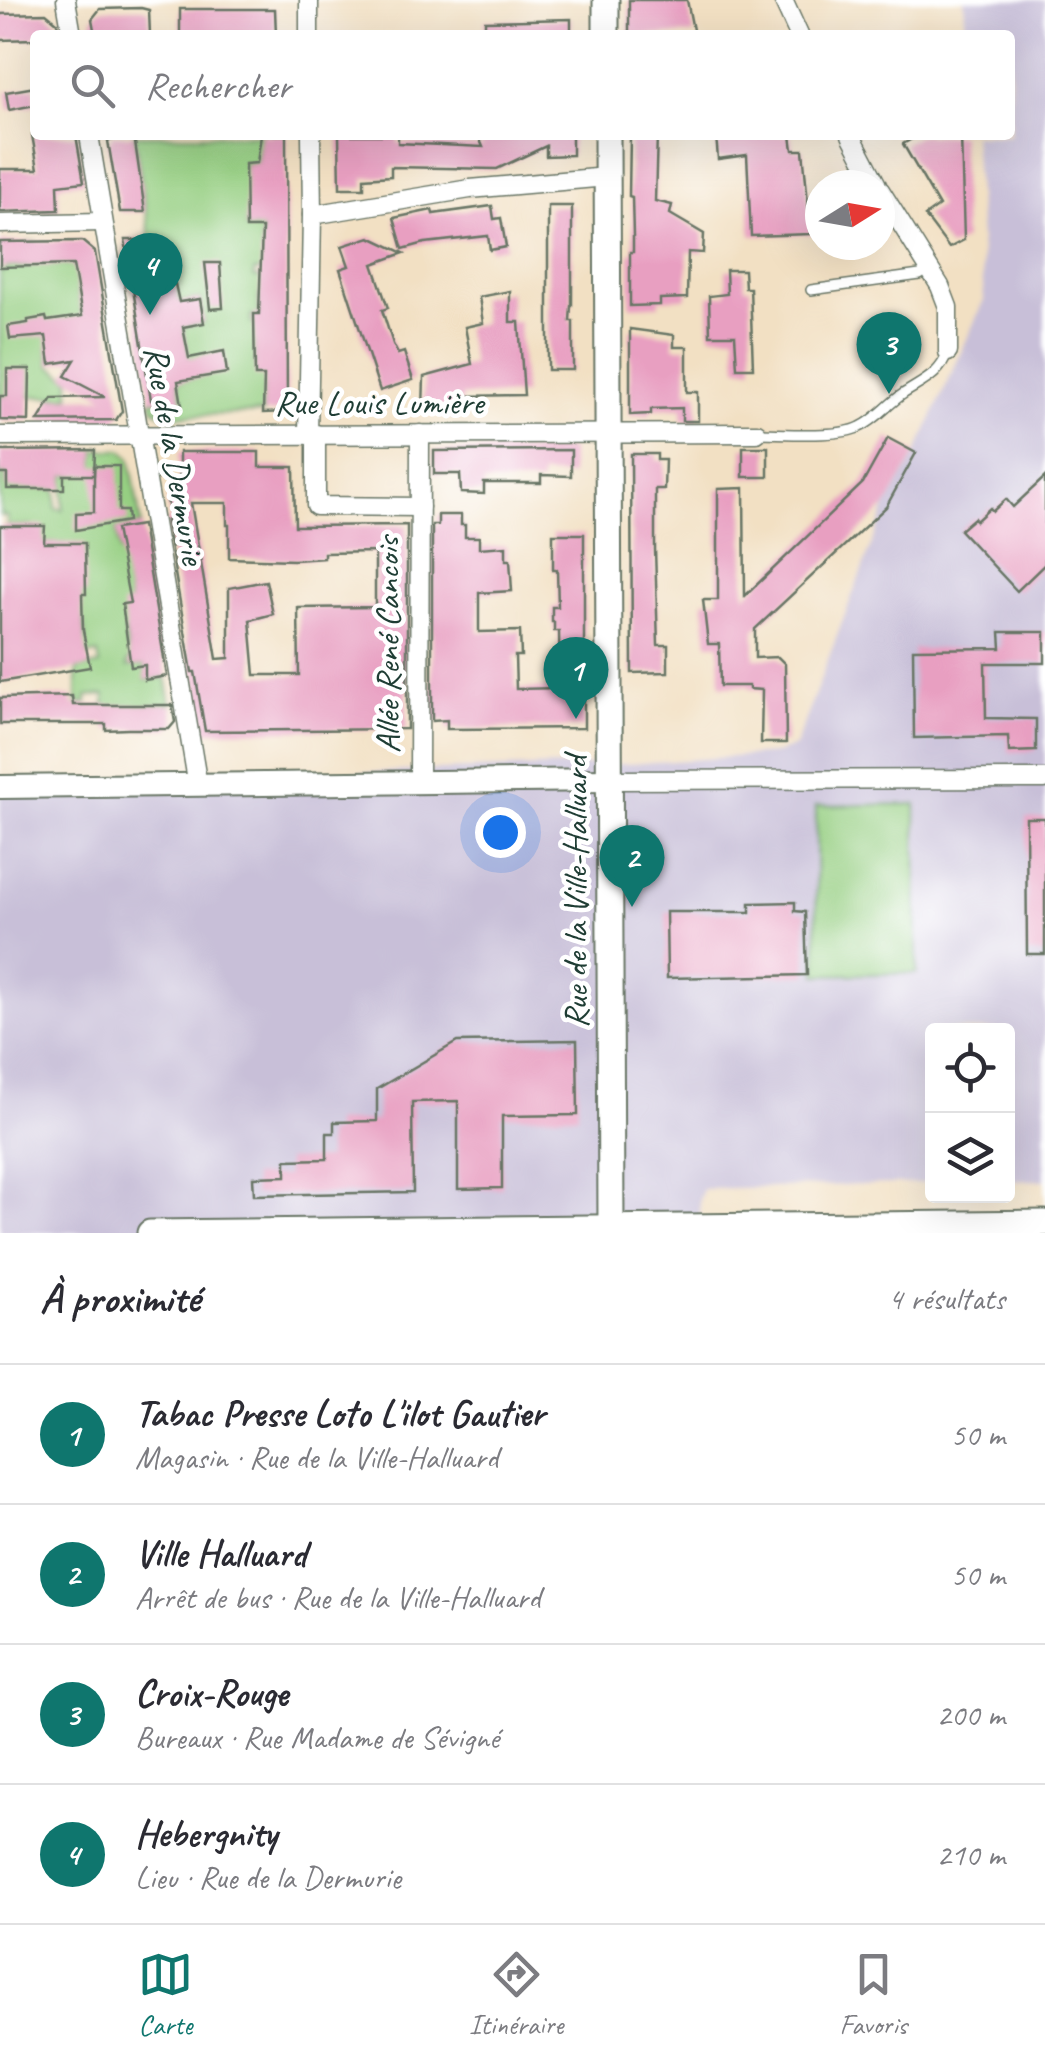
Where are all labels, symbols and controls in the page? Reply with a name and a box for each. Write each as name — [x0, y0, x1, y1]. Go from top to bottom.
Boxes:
search box — [30, 30, 1015, 140]
icon: search — [65, 58, 120, 113]
text: Rechercher — [145, 62, 291, 109]
north arrow — [805, 170, 895, 260]
pin: 4 — [118, 232, 182, 315]
pin: 3 — [856, 312, 922, 394]
street label: Rue de la Dermurie — [134, 342, 217, 570]
street label: Rue Louis Lumière — [275, 380, 486, 425]
street label: Allée René Cancois — [365, 534, 410, 753]
pin: 1 — [544, 636, 608, 719]
street label: Rue de la Ville-Halluard — [553, 750, 598, 1028]
your location — [475, 807, 526, 858]
pin: 2 — [600, 824, 664, 907]
map controls — [925, 1023, 1015, 1203]
button: locate — [925, 1023, 1015, 1113]
button: layers — [925, 1113, 1015, 1203]
text: À proximité — [40, 1272, 200, 1325]
text: 4 résultats — [888, 1278, 1005, 1319]
text: Tabac Presse Loto L'ilot Gautier — [135, 1390, 545, 1437]
text: 1 — [65, 1414, 80, 1455]
text: 50 m — [951, 1414, 1005, 1455]
text: Magasin · Rue de la Ville-Halluard — [135, 1437, 498, 1478]
text: Ville Halluard — [135, 1530, 306, 1577]
text: 2 — [65, 1554, 80, 1595]
text: 50 m — [951, 1554, 1005, 1595]
text: Arrêt de bus · Rue de la Ville-Halluard — [135, 1577, 541, 1618]
text: Croix-Rouge — [135, 1670, 288, 1717]
text: 3 — [65, 1694, 80, 1735]
text: 200 m — [936, 1694, 1005, 1735]
text: Bureaux · Rue Madame de Sévigné — [135, 1717, 499, 1758]
text: Hebergnity — [135, 1810, 277, 1857]
text: 4 — [65, 1834, 80, 1875]
text: 210 m — [936, 1834, 1005, 1875]
text: Lieu · Rue de la Dermurie — [135, 1857, 401, 1898]
tab: Carte — [138, 1947, 193, 2042]
tab: Itinéraire — [469, 1947, 563, 2042]
tab: Favoris — [839, 1947, 907, 2042]

